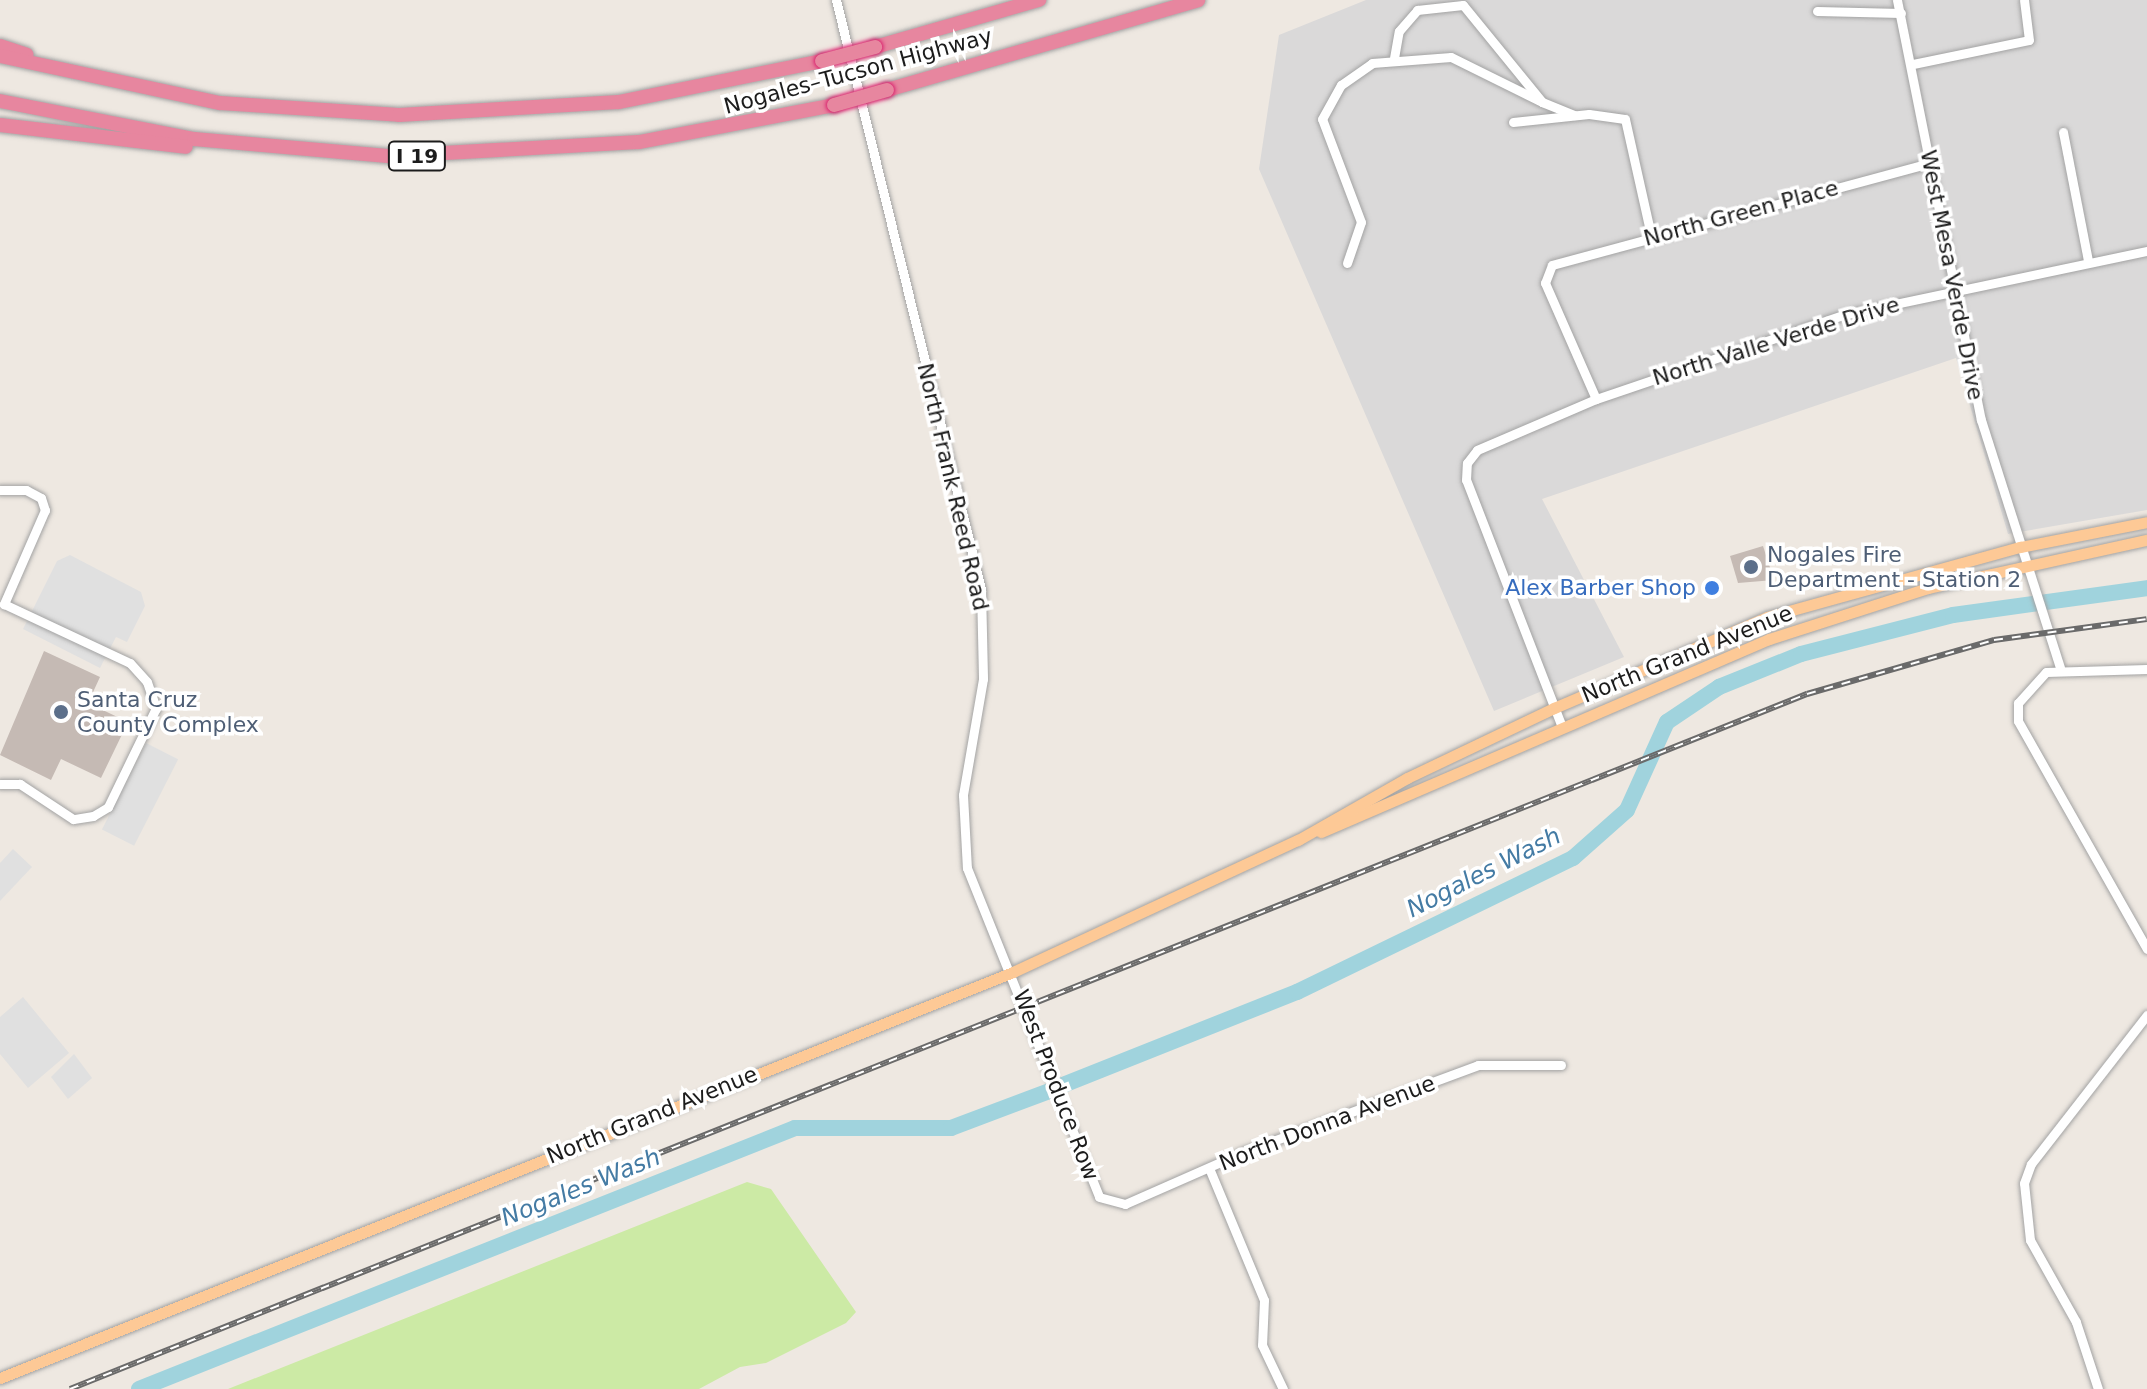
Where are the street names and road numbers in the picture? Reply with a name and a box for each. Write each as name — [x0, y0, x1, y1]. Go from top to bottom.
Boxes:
street label: Nogales–Tucson Highway — [721, 22, 995, 120]
road number: I 19 — [387, 140, 447, 172]
street label: West Mesa Verde Drive — [1915, 148, 1989, 402]
street label: North Green Place — [1641, 174, 1841, 252]
street label: North Valle Verde Drive — [1649, 291, 1903, 391]
street label: North Frank Reed Road — [912, 361, 994, 613]
street label: North Grand Avenue — [1578, 600, 1796, 708]
street label: West Produce Row — [1007, 986, 1105, 1184]
street label: North Grand Avenue — [543, 1061, 761, 1169]
street label: North Donna Avenue — [1215, 1070, 1439, 1176]

